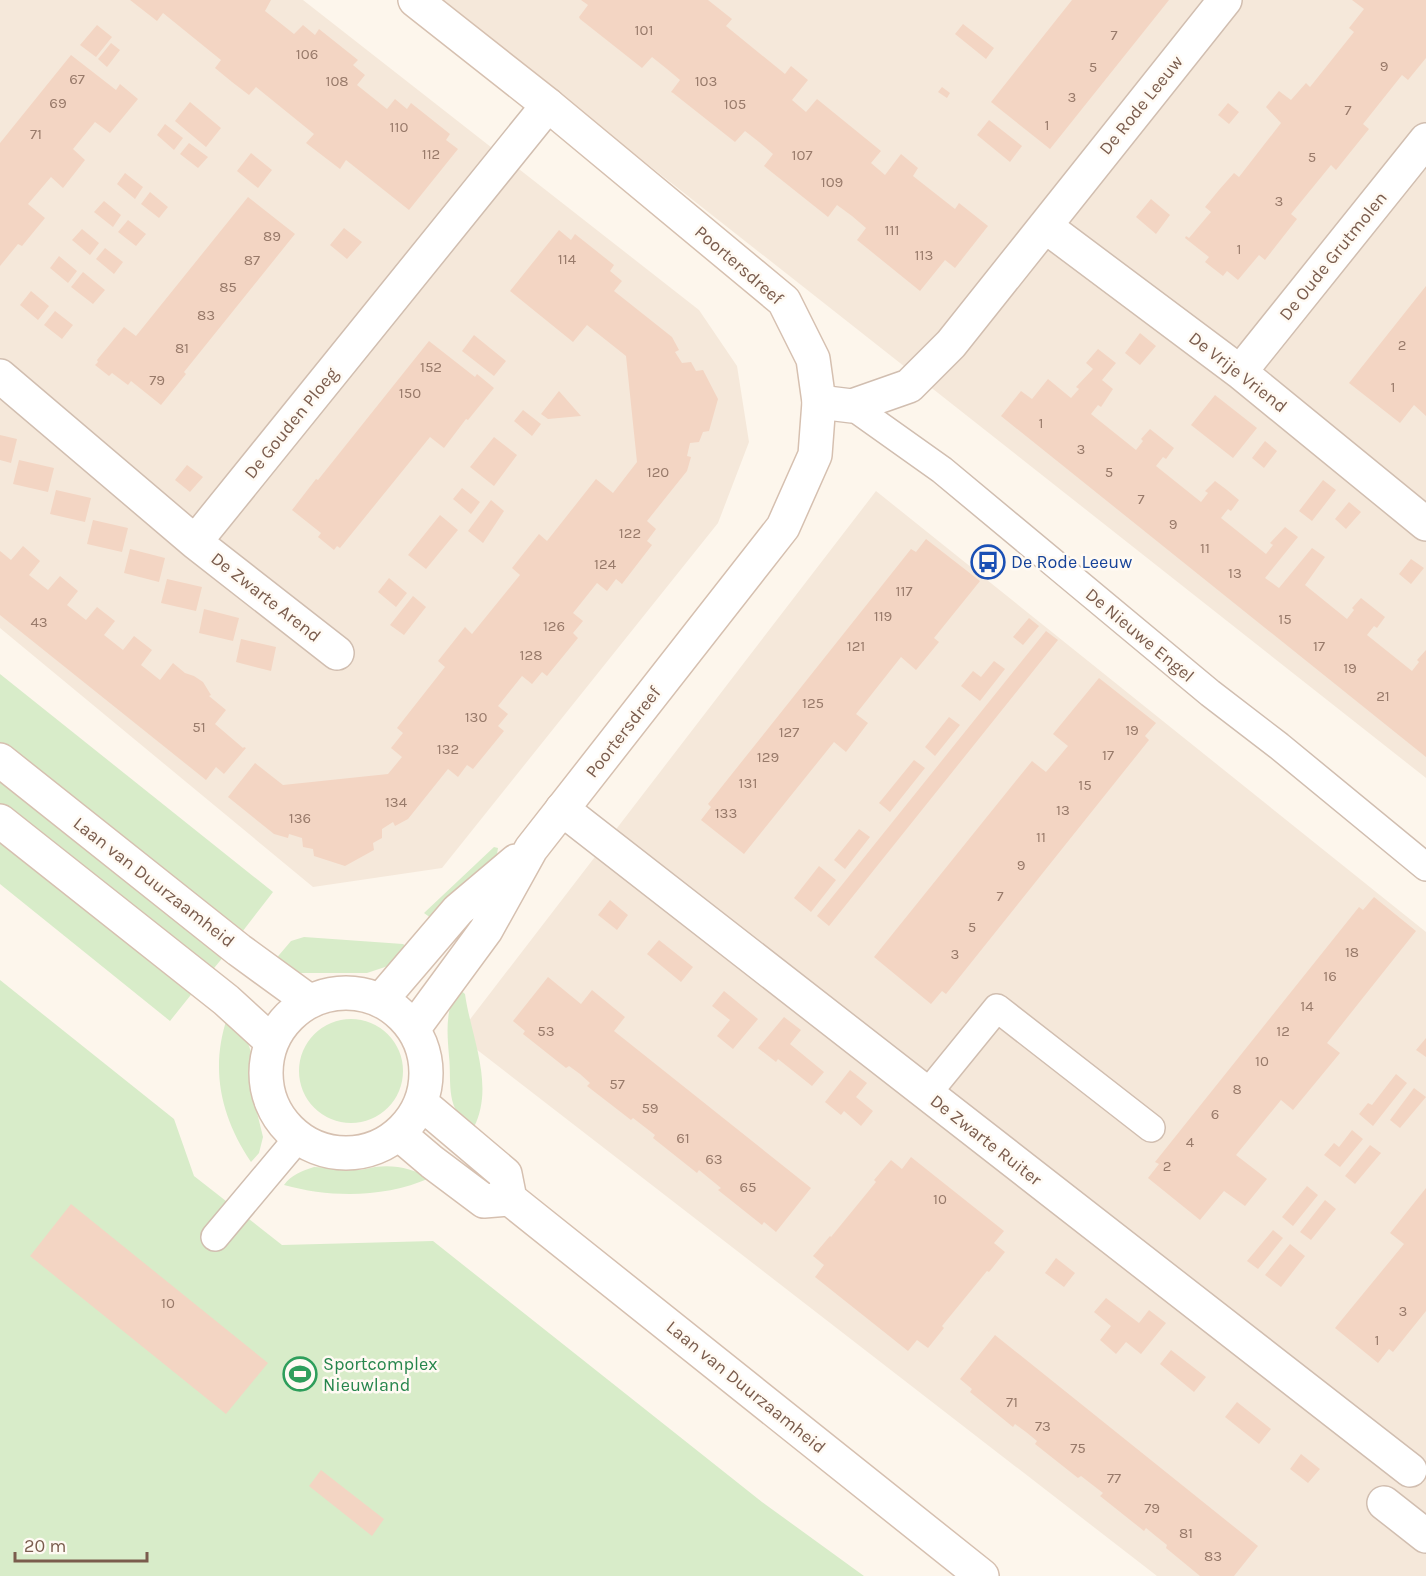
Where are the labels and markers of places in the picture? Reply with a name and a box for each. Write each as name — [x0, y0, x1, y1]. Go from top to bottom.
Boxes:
bus stop icon: De Rode Leeuw — [970, 544, 1006, 580]
place label: De Rode Leeuw — [1011, 551, 1132, 573]
place label: Sportcomplex Nieuwland — [323, 1353, 438, 1396]
sports icon: Sportcomplex Nieuwland — [282, 1356, 318, 1392]

